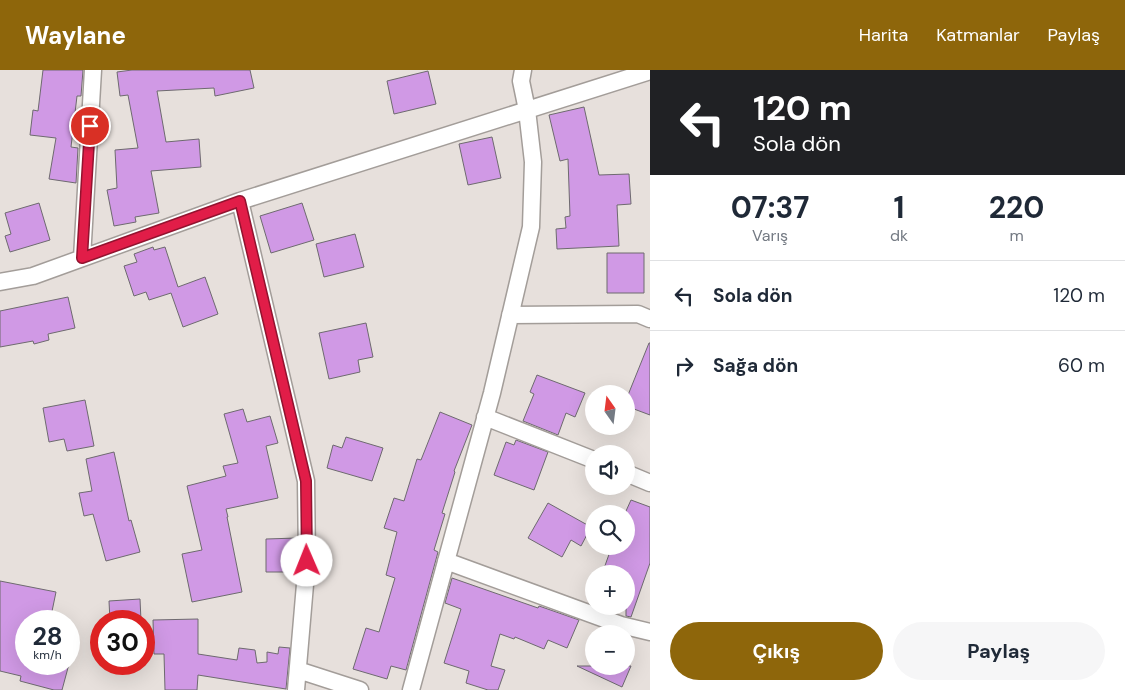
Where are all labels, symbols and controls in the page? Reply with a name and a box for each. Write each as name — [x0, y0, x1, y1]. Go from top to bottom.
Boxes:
text: Waylane — [25, 20, 126, 51]
text: Harita — [859, 23, 908, 47]
text: Katmanlar — [936, 23, 1020, 47]
text: Paylaş — [1048, 23, 1100, 47]
text: 120 m — [753, 85, 852, 131]
icon: left — [670, 90, 735, 155]
pin — [69, 105, 111, 147]
icon: arrive — [76, 112, 104, 140]
text: Sola dön — [753, 129, 841, 158]
text: 07:37 — [731, 188, 809, 227]
text: 1 — [894, 188, 904, 227]
text: 220 — [989, 188, 1044, 227]
text: Varış — [752, 225, 788, 246]
text: dk — [890, 225, 908, 246]
text: m — [1009, 225, 1024, 246]
icon: left — [670, 282, 698, 310]
text: Sola dön — [713, 283, 793, 308]
text: 120 m — [1053, 283, 1105, 308]
icon: right — [670, 352, 698, 380]
text: Sağa dön — [713, 353, 798, 378]
text: 60 m — [1058, 353, 1105, 378]
north arrow — [585, 385, 635, 435]
map controls — [585, 385, 635, 675]
button: sound — [585, 445, 635, 495]
button: search — [585, 505, 635, 555]
position arrow — [280, 534, 332, 586]
button: + — [585, 565, 635, 615]
speed limit sign: 30 — [90, 610, 155, 675]
text: 28 — [32, 620, 63, 653]
button: Çıkış — [670, 622, 883, 680]
button: Paylaş — [893, 622, 1105, 680]
button: − — [585, 625, 635, 675]
text: km/h — [33, 647, 62, 663]

